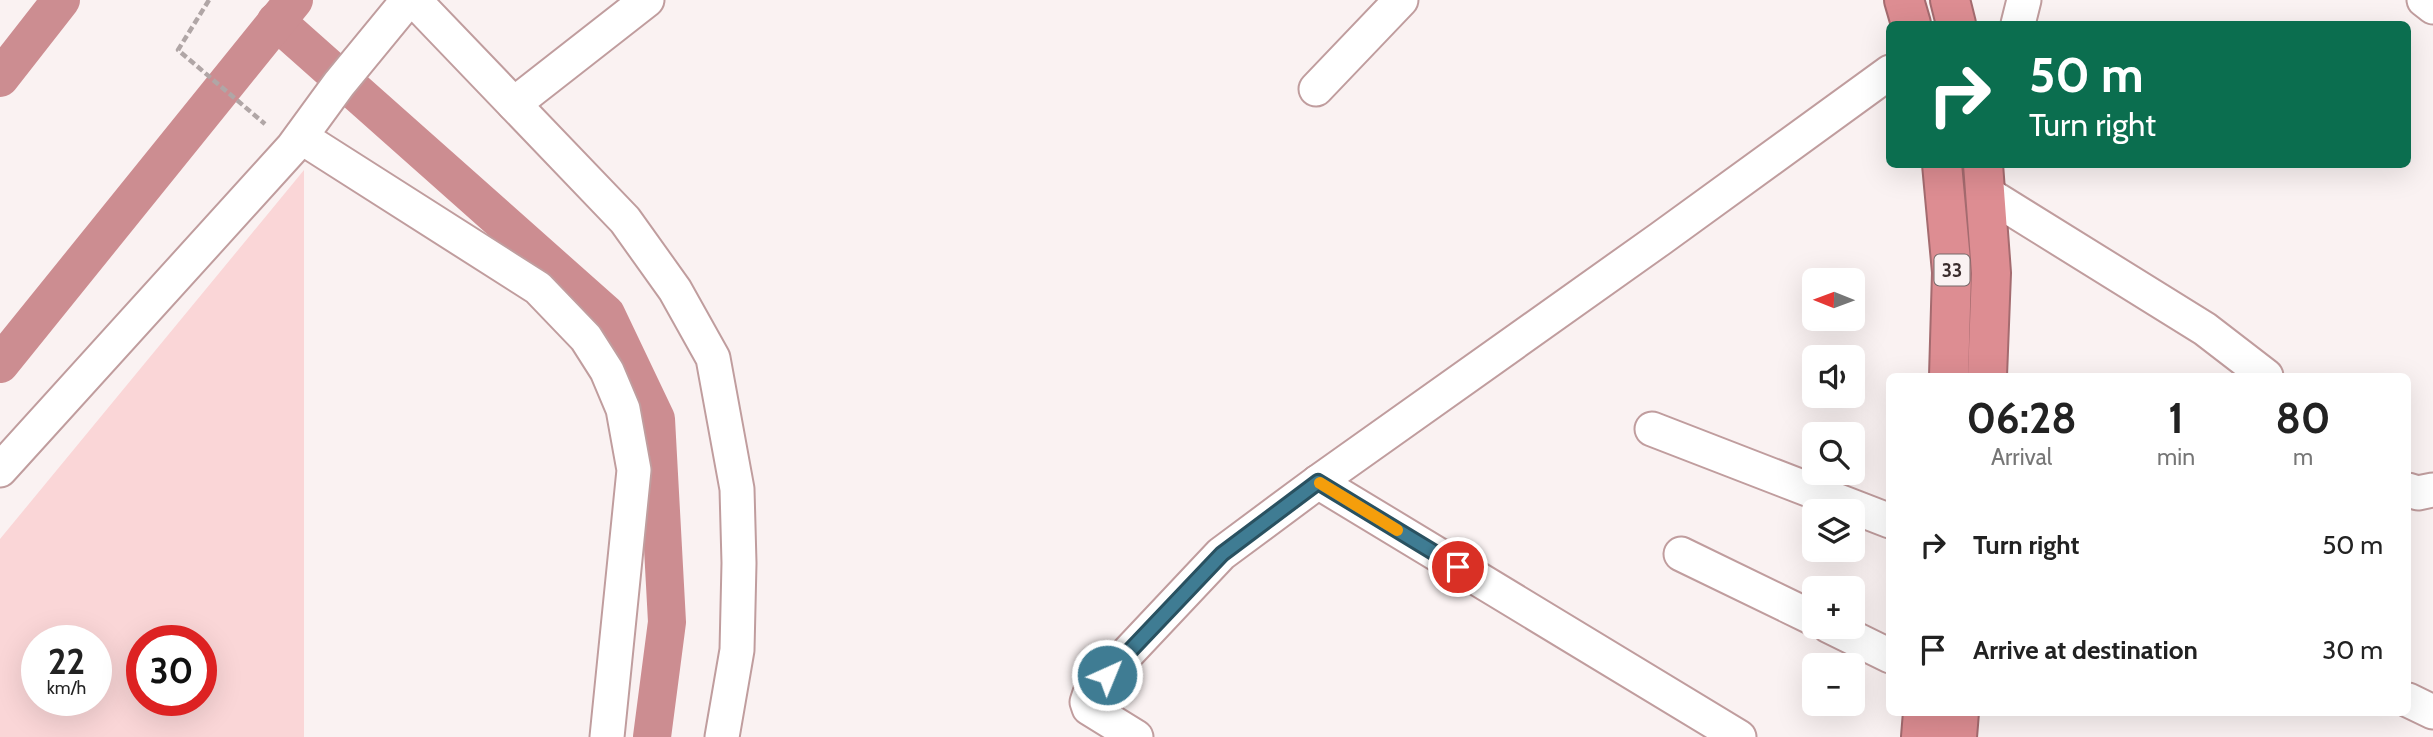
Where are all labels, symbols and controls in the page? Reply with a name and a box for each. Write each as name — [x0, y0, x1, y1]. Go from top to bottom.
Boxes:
text: 50 m — [2029, 45, 2144, 104]
icon: right — [1914, 49, 2005, 140]
text: Turn right — [2029, 105, 2156, 144]
road number: 33 — [1934, 254, 1969, 286]
north arrow — [1802, 268, 1866, 331]
map controls — [1802, 268, 1865, 716]
button: sound — [1802, 345, 1865, 408]
text: 06:28 — [1966, 392, 2077, 444]
text: 1 — [2168, 392, 2184, 444]
text: 80 — [2275, 392, 2331, 444]
button: search — [1802, 422, 1865, 485]
text: Arrival — [1991, 443, 2052, 471]
text: min — [2157, 443, 2195, 471]
text: m — [2293, 443, 2313, 471]
button: layers — [1802, 499, 1865, 562]
icon: right — [1914, 526, 1952, 564]
text: Turn right — [1973, 529, 2079, 561]
text: 50 m — [2322, 529, 2383, 561]
pin — [1428, 537, 1488, 597]
icon: arrive — [1439, 548, 1477, 586]
button: + — [1802, 576, 1865, 639]
speed limit sign: 30 — [126, 625, 217, 716]
icon: arrive — [1914, 631, 1952, 669]
text: Arrive at destination — [1973, 634, 2198, 666]
text: 30 m — [2322, 634, 2383, 666]
position arrow — [1070, 638, 1144, 712]
text: 22 — [48, 640, 85, 683]
button: − — [1802, 653, 1865, 716]
text: km/h — [47, 677, 86, 699]

